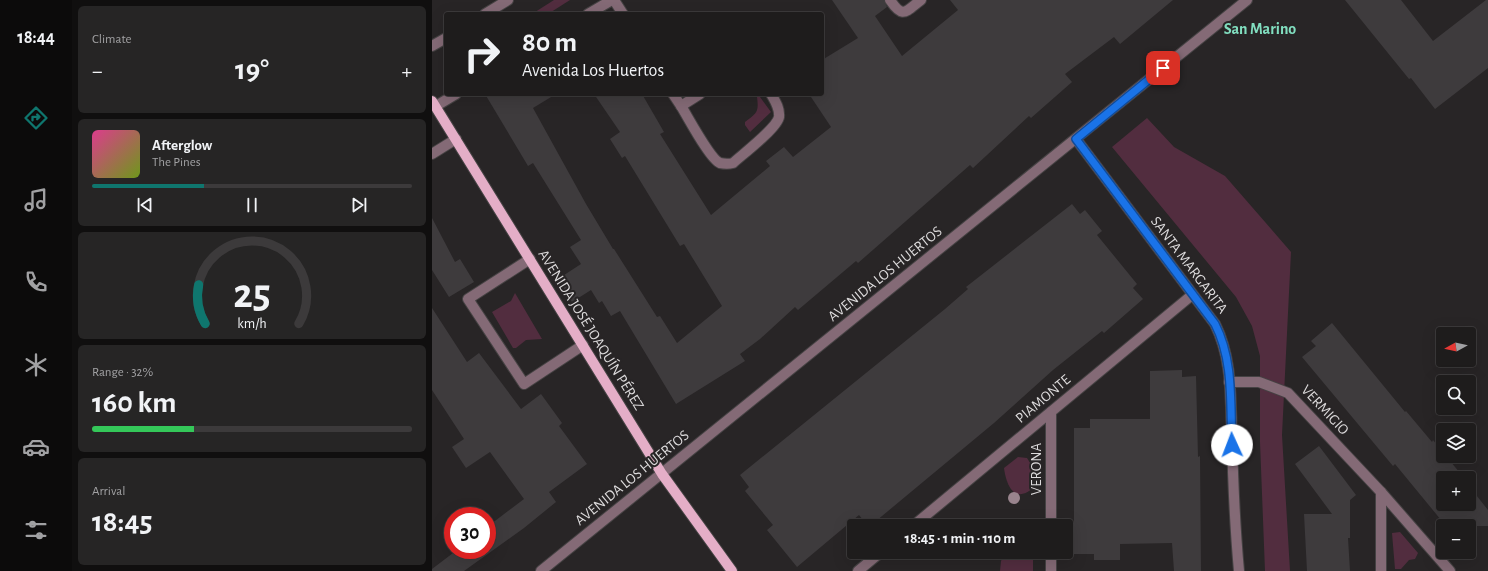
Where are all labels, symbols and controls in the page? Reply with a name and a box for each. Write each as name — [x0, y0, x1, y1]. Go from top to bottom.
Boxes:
district label: San Marino — [1224, 21, 1296, 37]
icon: right — [456, 28, 508, 80]
text: 18:44 — [17, 29, 55, 47]
text: 80 m — [522, 29, 577, 57]
text: Climate — [92, 33, 131, 46]
pin — [1146, 51, 1180, 85]
text: 19° — [235, 55, 269, 85]
icon: arrive — [1152, 57, 1174, 79]
text: − — [92, 60, 103, 82]
text: + — [401, 60, 412, 82]
text: Avenida Los Huertos — [522, 62, 664, 80]
icon: directions — [22, 104, 50, 132]
text: Afterglow — [152, 138, 212, 153]
text: The Pines — [152, 156, 201, 169]
icon: music — [22, 186, 50, 214]
icon: previous — [134, 194, 156, 216]
icon: pause — [241, 194, 263, 216]
icon: next — [348, 194, 370, 216]
street label: SANTA MARGARITA — [1148, 214, 1230, 317]
street label: AVENIDA LOS HUERTOS — [825, 224, 945, 324]
street label: AVENIDA JOSÉ JOAQUÍN PÉREZ — [535, 246, 648, 413]
icon: phone — [22, 268, 50, 296]
text: 25 — [233, 273, 271, 314]
text: km/h — [237, 316, 267, 330]
north arrow — [1436, 327, 1476, 367]
map controls — [1436, 327, 1476, 559]
icon: climate — [22, 351, 50, 379]
text: Range · 32% — [92, 366, 153, 379]
street label: PIAMONTE — [1013, 372, 1073, 426]
button: search — [1436, 375, 1476, 415]
street label: VERMIGIO — [1298, 382, 1352, 438]
text: 160 km — [92, 388, 177, 418]
button: layers — [1436, 423, 1476, 463]
position arrow — [1211, 424, 1253, 466]
street label: AVENIDA LOS HUERTOS — [572, 428, 692, 528]
icon: car — [22, 433, 50, 461]
street label: VERONA — [1029, 443, 1044, 495]
button: + — [1436, 471, 1476, 511]
text: Arrival — [92, 485, 125, 498]
text: 18:45 — [92, 507, 153, 537]
speed limit sign: 30 — [444, 507, 496, 559]
icon: filters — [22, 516, 50, 544]
button: − — [1436, 519, 1476, 559]
text: 18:45 · 1 min · 110 m — [905, 531, 1015, 546]

